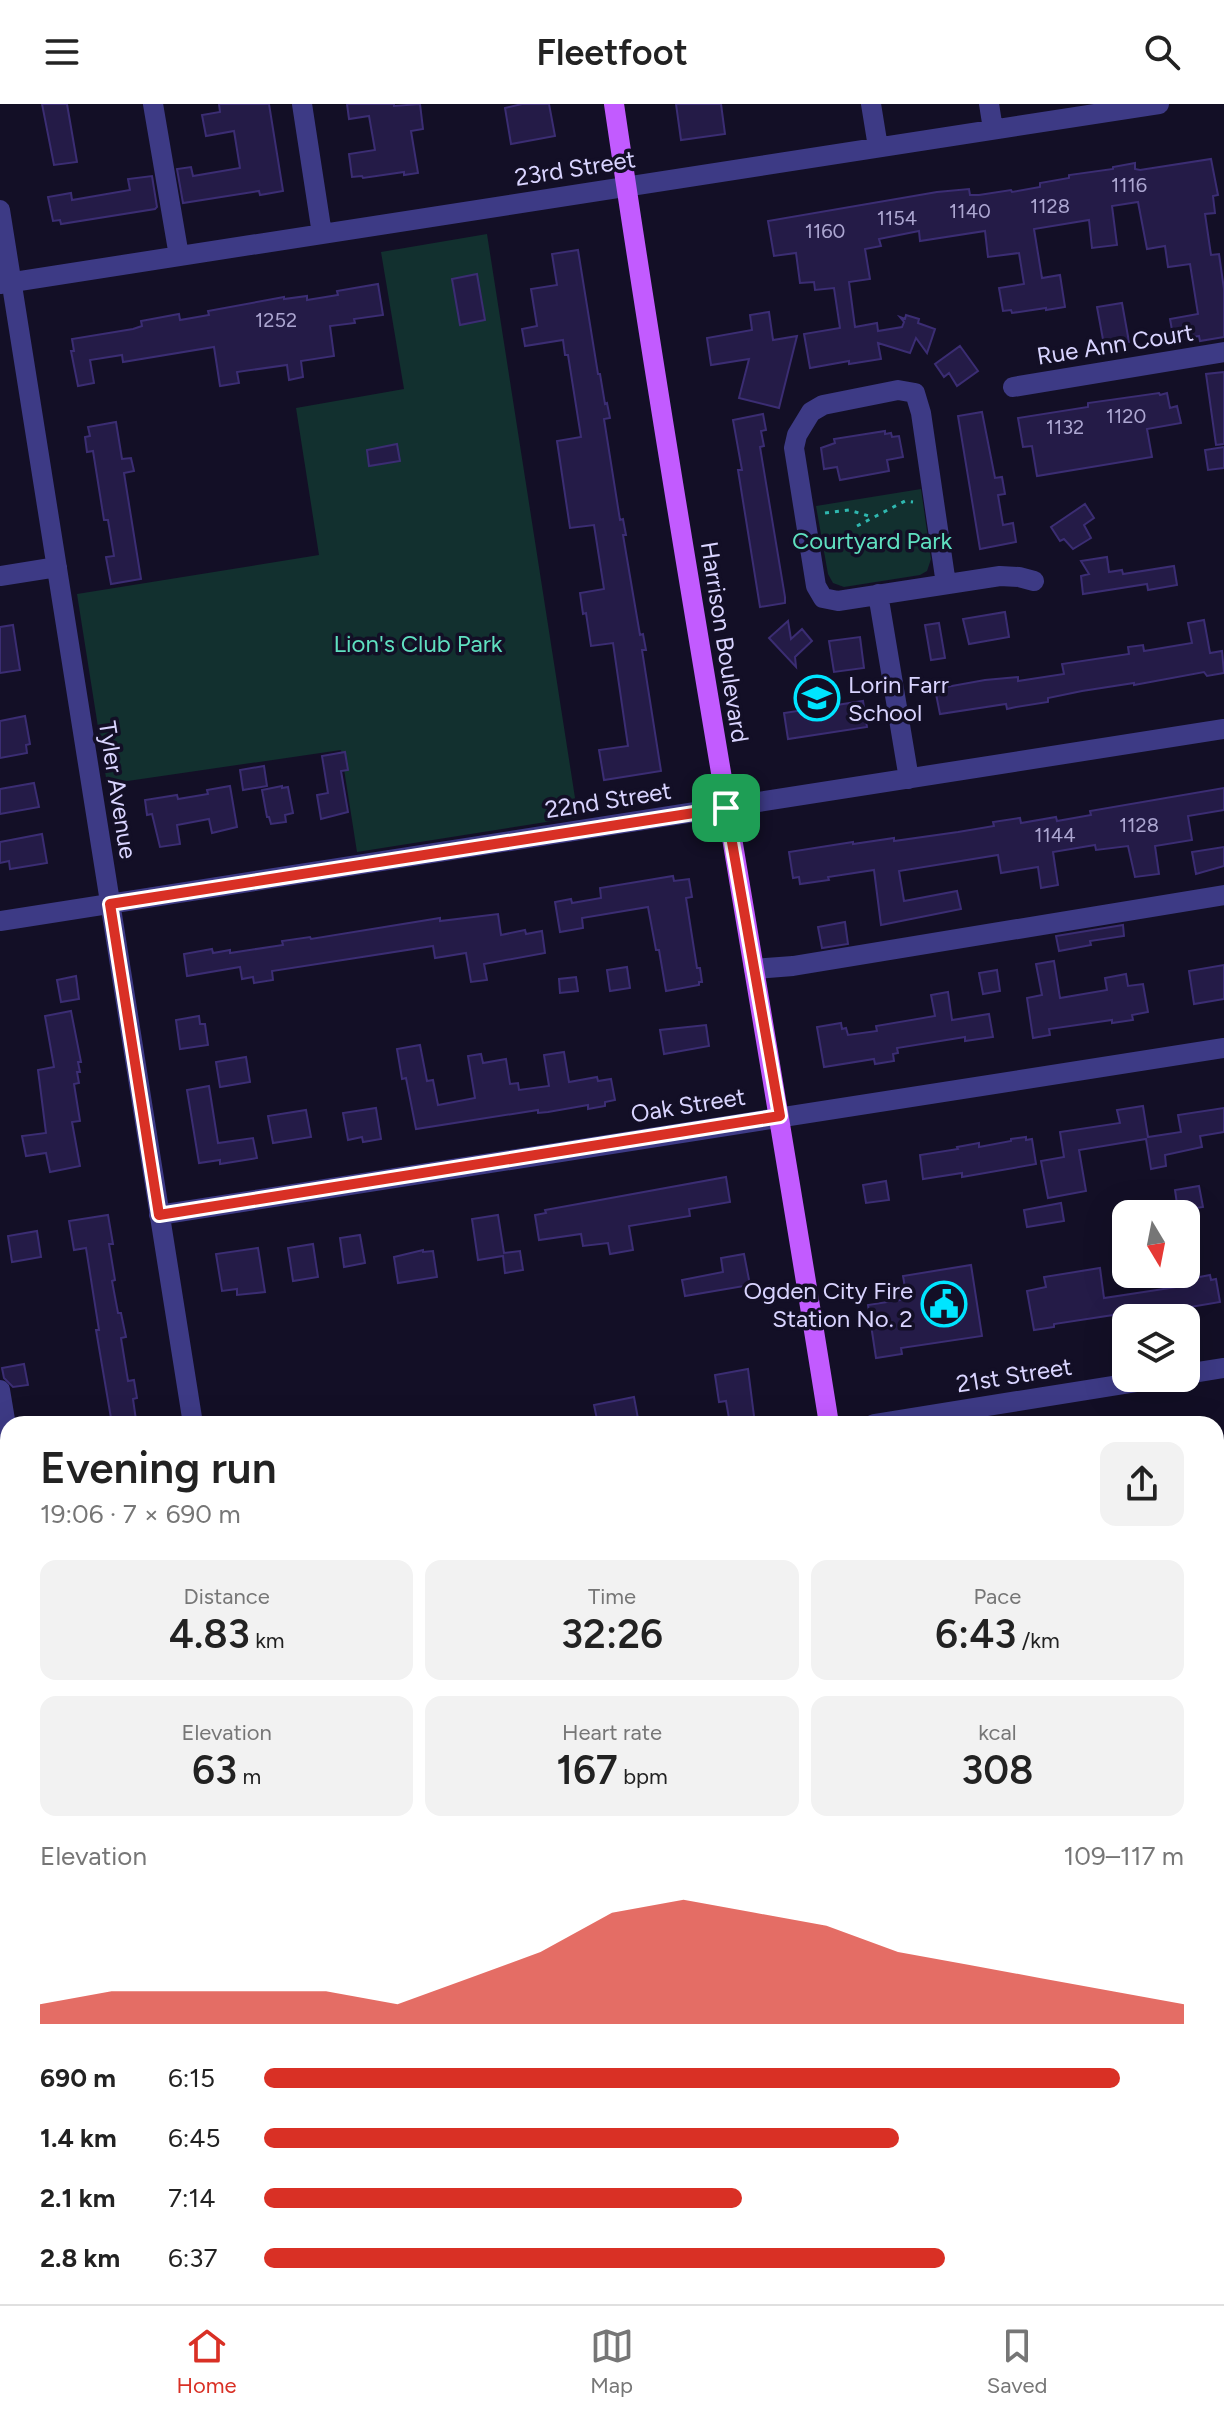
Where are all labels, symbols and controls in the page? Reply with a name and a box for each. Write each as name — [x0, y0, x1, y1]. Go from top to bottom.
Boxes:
icon: menu — [40, 30, 84, 74]
icon: search — [1140, 30, 1184, 74]
text: Fleetfoot — [536, 31, 688, 74]
street label: 23rd Street — [513, 144, 637, 192]
house number: 1116 — [1111, 173, 1147, 197]
house number: 1128 — [1030, 194, 1070, 218]
house number: 1140 — [949, 199, 991, 223]
house number: 1154 — [877, 206, 917, 230]
house number: 1160 — [805, 219, 845, 243]
house number: 1252 — [255, 308, 297, 332]
street label: Rue Ann Court — [1035, 317, 1195, 371]
house number: 1120 — [1106, 404, 1146, 428]
house number: 1132 — [1046, 415, 1084, 439]
park label: Courtyard Park — [792, 526, 952, 555]
street label: Harrison Boulevard — [695, 539, 755, 745]
park label: Lion's Club Park — [334, 629, 503, 658]
place label: Lorin Farr School — [848, 670, 949, 727]
school or university icon: Lorin Farr School — [793, 674, 841, 722]
street label: Tyler Avenue — [93, 719, 143, 861]
pin — [692, 774, 760, 842]
street label: 22nd Street — [543, 776, 673, 824]
icon: arrive — [704, 786, 748, 830]
house number: 1128 — [1119, 813, 1159, 837]
house number: 1144 — [1034, 823, 1076, 847]
street label: Oak Street — [629, 1082, 747, 1128]
north arrow — [1112, 1200, 1200, 1288]
map controls — [1112, 1200, 1200, 1392]
place label: Ogden City Fire Station No. 2 — [743, 1276, 913, 1333]
public building icon: Ogden City Fire Station No. 2 — [920, 1280, 968, 1328]
button: layers — [1112, 1304, 1200, 1392]
street label: 21st Street — [954, 1352, 1074, 1398]
text: Evening run — [40, 1441, 277, 1494]
button: share — [1100, 1442, 1184, 1526]
text: 19:06 · 7 × 690 m — [40, 1498, 241, 1530]
text: Distance — [184, 1583, 270, 1610]
text: Time — [588, 1583, 636, 1610]
text: Pace — [974, 1583, 1021, 1610]
text: 4.83 — [169, 1610, 250, 1658]
text: 32:26 — [561, 1610, 663, 1658]
text: 6:43 — [935, 1610, 1016, 1658]
text: km — [250, 1627, 285, 1654]
text: /km — [1016, 1627, 1060, 1654]
text: Elevation — [181, 1719, 272, 1746]
text: Heart rate — [562, 1719, 662, 1746]
text: kcal — [978, 1719, 1017, 1746]
text: 63 — [192, 1746, 237, 1794]
text: 167 — [556, 1746, 618, 1794]
text: 308 — [961, 1746, 1034, 1794]
text: m — [237, 1763, 261, 1790]
text: bpm — [618, 1763, 668, 1790]
text: Elevation — [40, 1840, 147, 1872]
text: 109–117 m — [1064, 1840, 1184, 1872]
text: 690 m — [40, 2062, 116, 2094]
text: 6:15 — [168, 2062, 215, 2094]
text: 1.4 km — [40, 2122, 117, 2154]
text: 6:45 — [168, 2122, 220, 2154]
text: 2.1 km — [40, 2182, 115, 2214]
text: 7:14 — [168, 2182, 215, 2214]
text: 2.8 km — [40, 2242, 120, 2274]
text: 6:37 — [168, 2242, 217, 2274]
tab: Home — [177, 2324, 237, 2399]
tab: Map — [590, 2324, 634, 2399]
tab: Saved — [987, 2324, 1047, 2399]

